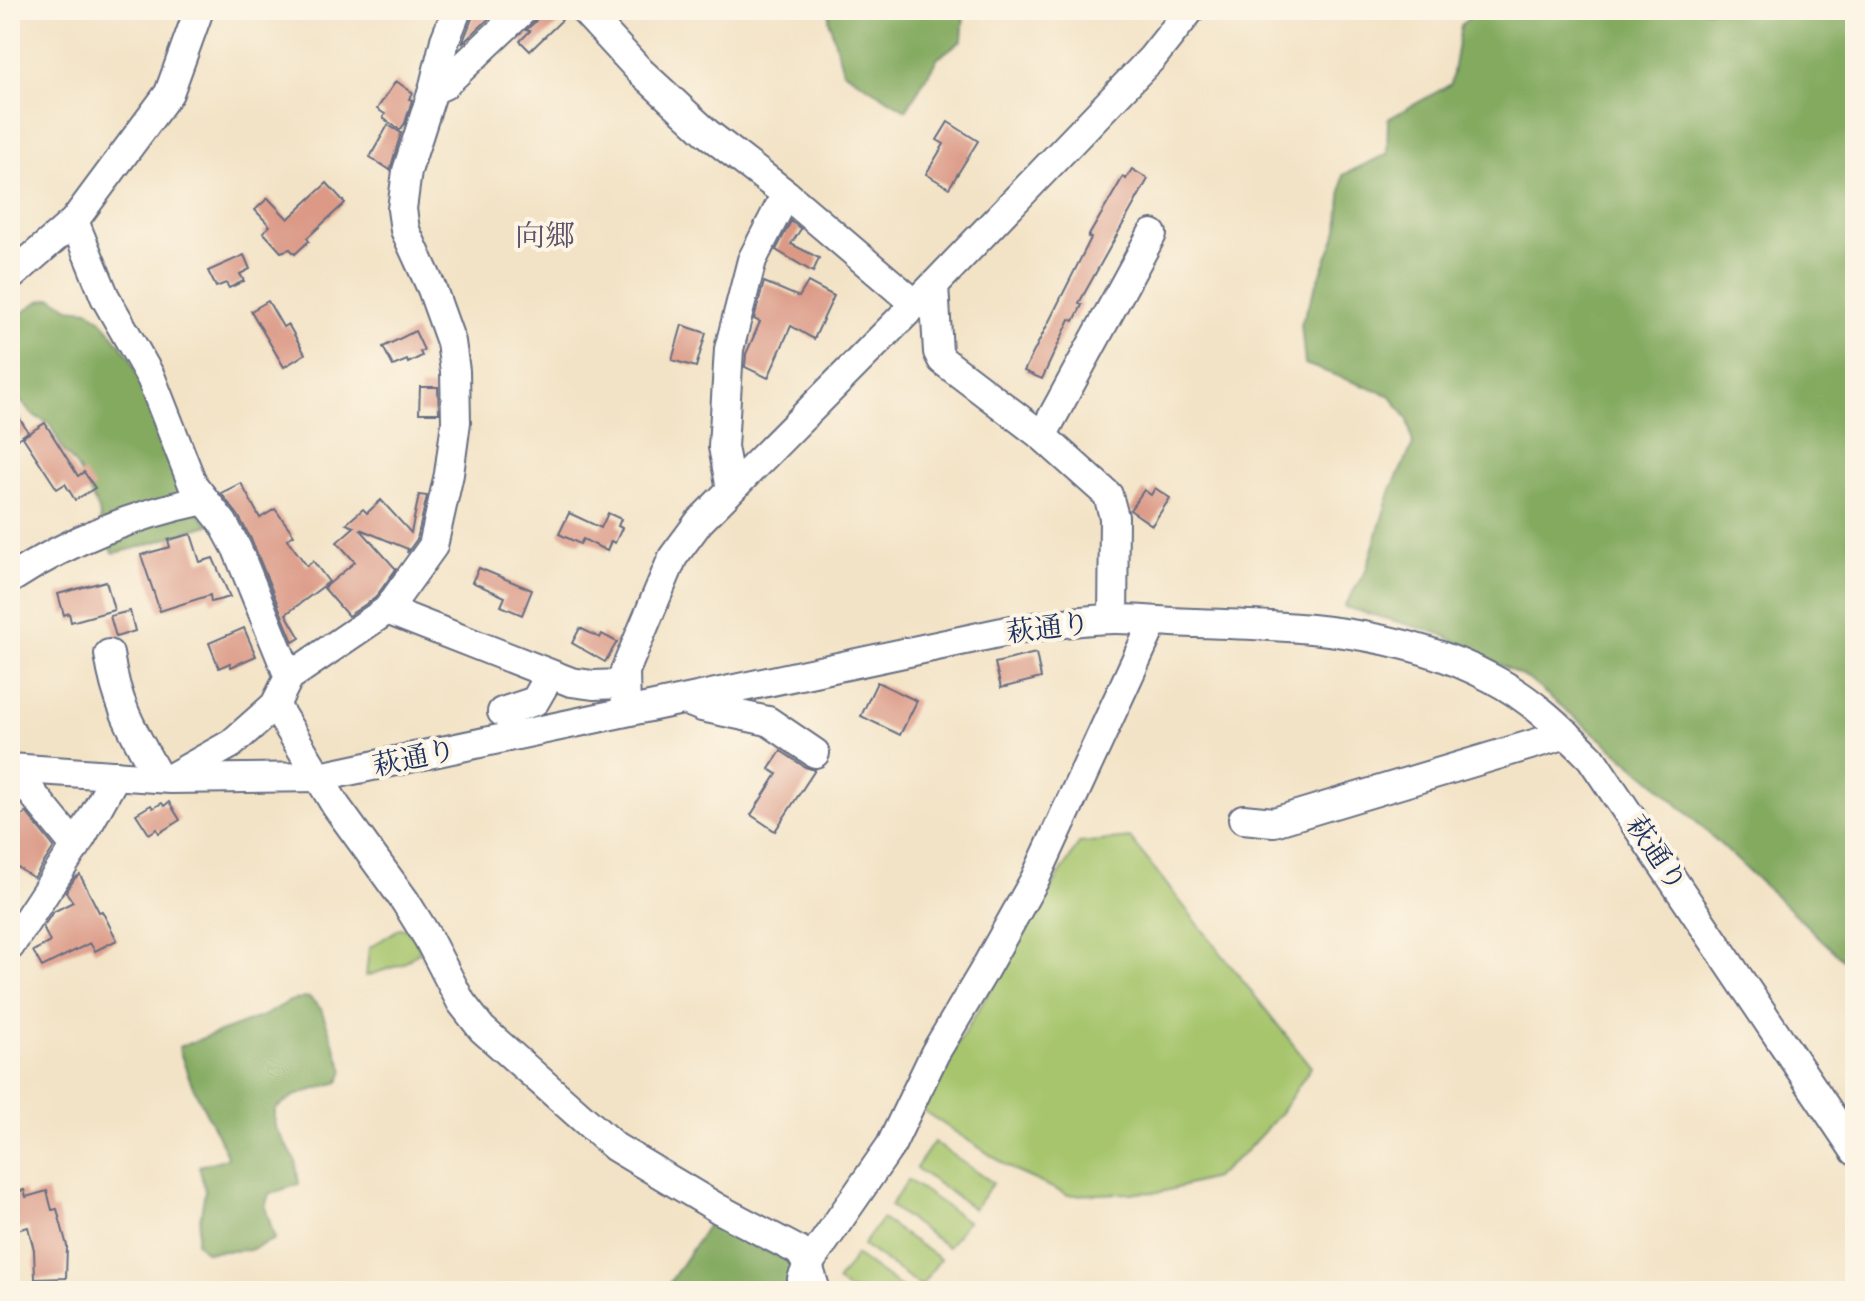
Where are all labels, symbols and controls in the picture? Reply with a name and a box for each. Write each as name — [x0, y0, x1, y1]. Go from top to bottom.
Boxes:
district label: 向郷 — [515, 217, 575, 254]
street label: 萩通り — [1004, 605, 1092, 649]
street label: 萩通り — [369, 732, 459, 782]
street label: 萩通り — [1619, 809, 1695, 897]

